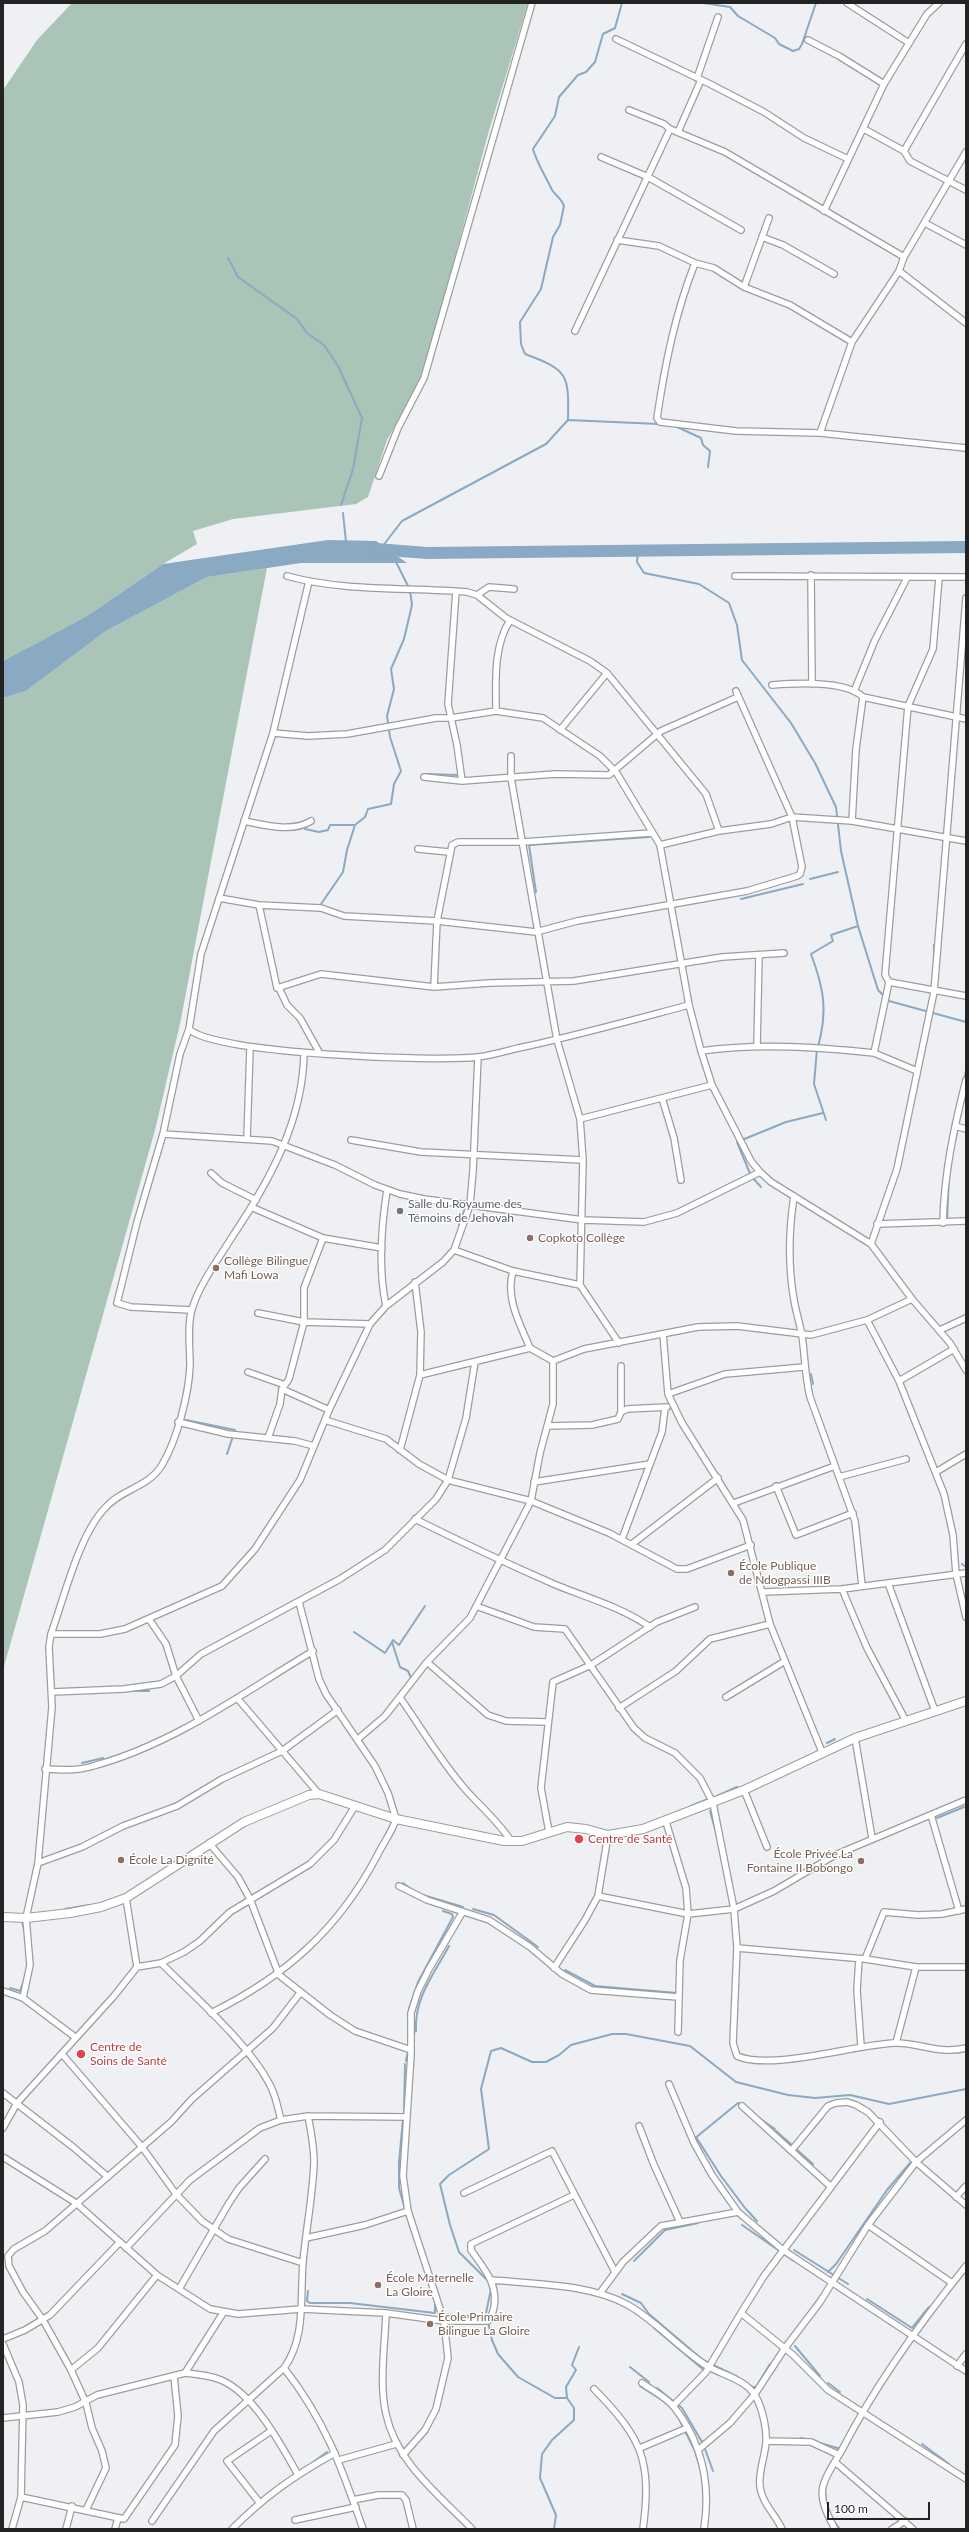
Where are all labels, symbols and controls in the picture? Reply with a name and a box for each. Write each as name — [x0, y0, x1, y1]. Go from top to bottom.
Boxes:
place label: Salle du Royaume des Témoins de Jehovah — [408, 1197, 522, 1225]
marker: Salle du Royaume des Témoins de Jehovah — [395, 1206, 405, 1216]
place label: Copkoto Collège — [538, 1231, 625, 1245]
marker: Copkoto Collège — [525, 1233, 535, 1243]
place label: Collège Bilingue Mafi Lowa — [224, 1254, 308, 1282]
marker: Collège Bilingue Mafi Lowa — [211, 1263, 221, 1273]
place label: École Publique de Ndogpassi IIIB — [739, 1559, 831, 1587]
marker: École Publique de Ndogpassi IIIB — [726, 1568, 736, 1578]
place label: Centre de Santé — [588, 1832, 672, 1846]
marker: Centre de Santé — [573, 1833, 585, 1845]
place label: École Privée La Fontaine II Bobongo — [747, 1847, 853, 1875]
place label: École La Dignité — [129, 1853, 214, 1867]
marker: École La Dignité — [116, 1855, 126, 1865]
marker: École Privée La Fontaine II Bobongo — [856, 1856, 866, 1866]
place label: Centre de Soins de Santé — [90, 2040, 167, 2068]
marker: Centre de Soins de Santé — [75, 2048, 87, 2060]
place label: École Maternelle La Gloire — [386, 2271, 474, 2299]
marker: École Maternelle La Gloire — [373, 2280, 383, 2290]
place label: École Primaire Bilingue La Gloire — [438, 2310, 530, 2338]
marker: École Primaire Bilingue La Gloire — [425, 2319, 435, 2329]
scale bar — [829, 2494, 932, 2520]
text: 100 m — [834, 2501, 868, 2516]

